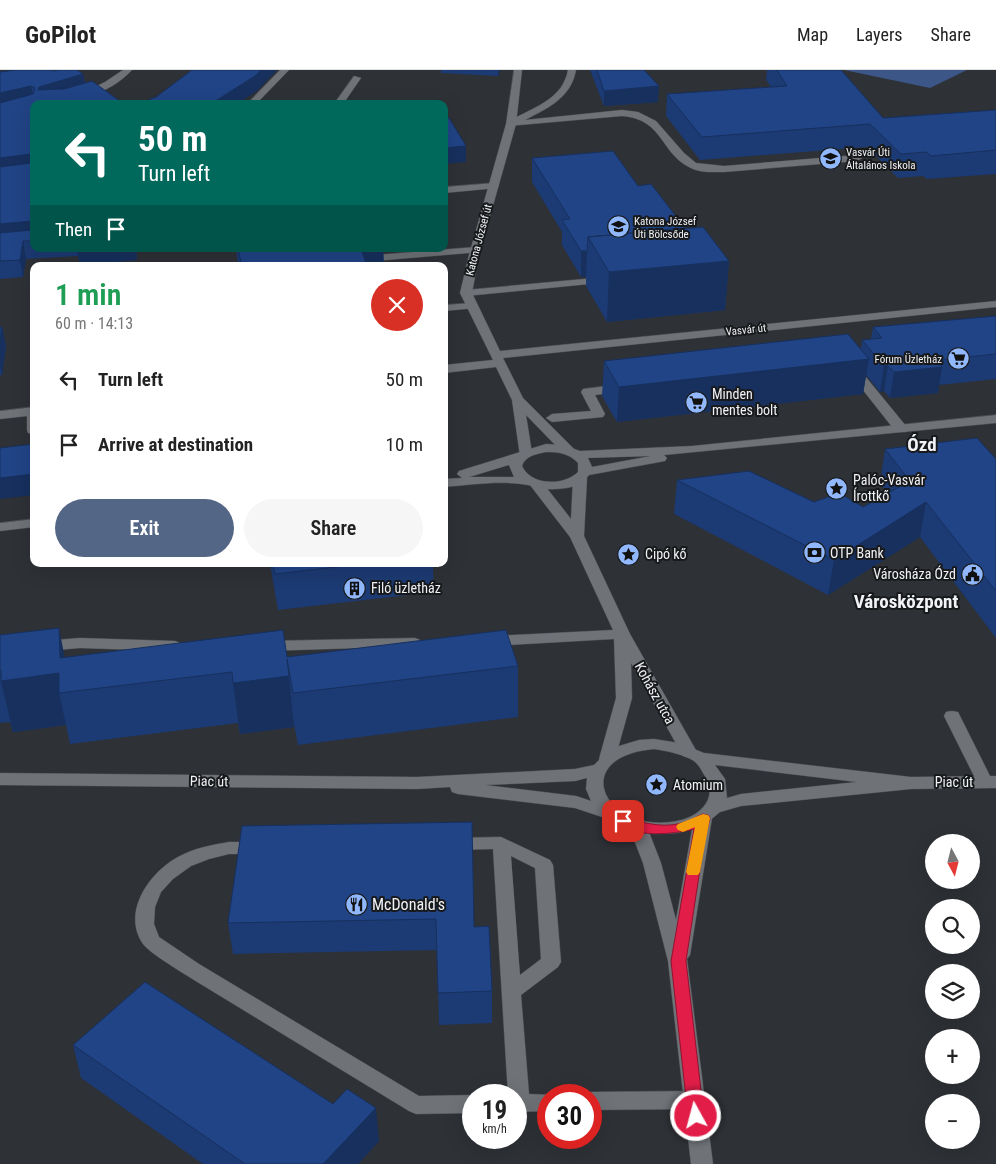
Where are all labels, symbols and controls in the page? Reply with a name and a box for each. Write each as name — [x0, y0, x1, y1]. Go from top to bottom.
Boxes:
text: GoPilot — [25, 21, 96, 49]
text: Map — [797, 24, 828, 45]
text: Layers — [856, 24, 903, 45]
text: Share — [931, 24, 971, 45]
text: 50 m — [138, 119, 207, 160]
icon: left — [55, 120, 120, 185]
school or university icon: Vasvár Úti Általános Iskola — [818, 146, 842, 170]
place label: Vasvár Úti Általános Iskola — [846, 146, 916, 172]
text: Turn left — [138, 161, 210, 186]
street label: Katona József út — [463, 203, 495, 277]
icon: arrive — [102, 215, 130, 243]
school or university icon: Katona József Úti Bölcsőde — [606, 215, 630, 239]
place label: Katona József Úti Bölcsőde — [634, 215, 697, 241]
text: Then — [55, 218, 92, 241]
text: 1 min — [55, 277, 121, 312]
button: close — [371, 279, 423, 331]
text: 60 m · 14:13 — [55, 314, 133, 333]
street label: Vasvár út — [725, 321, 767, 339]
supermarket icon: Fórum Üzletház — [946, 347, 970, 371]
place label: Fórum Üzletház — [874, 353, 942, 366]
icon: left — [55, 366, 83, 394]
text: Turn left — [98, 368, 163, 391]
text: 50 m — [386, 368, 423, 391]
place label: Minden mentes bolt — [712, 386, 777, 418]
supermarket icon: Minden mentes bolt — [684, 390, 708, 414]
icon: arrive — [55, 431, 83, 459]
text: Arrive at destination — [98, 433, 253, 456]
text: 10 m — [386, 433, 423, 456]
district label: Ózd — [907, 433, 937, 456]
place label: Palóc-Vasvár Írottkő — [853, 472, 925, 504]
place icon: Palóc-Vasvár Írottkő — [825, 476, 849, 500]
button: Exit — [55, 499, 234, 557]
button: Share — [244, 499, 423, 557]
bank icon: OTP Bank — [802, 541, 826, 565]
place icon: Cipó kő — [617, 542, 641, 566]
place label: OTP Bank — [830, 545, 885, 561]
place label: Cipó kő — [645, 546, 687, 562]
public building icon: Városháza Ózd — [960, 562, 984, 586]
place label: Városháza Ózd — [873, 565, 956, 582]
building icon: Filó üzletház — [343, 576, 367, 600]
place label: Filó üzletház — [371, 580, 441, 596]
district label: Városközpont — [854, 590, 958, 613]
street label: Kohász utca — [632, 659, 678, 727]
street label: Piac út — [190, 773, 228, 789]
place icon: Atomium — [645, 773, 669, 797]
street label: Piac út — [935, 774, 973, 790]
place label: Atomium — [673, 777, 723, 793]
pin — [602, 800, 644, 842]
icon: arrive — [609, 807, 637, 835]
north arrow — [925, 834, 980, 889]
map controls — [925, 834, 980, 1149]
restaurant icon: McDonald's — [344, 892, 368, 916]
place label: McDonald's — [372, 895, 445, 914]
button: search — [925, 899, 980, 954]
button: layers — [925, 964, 980, 1019]
button: + — [925, 1029, 980, 1084]
speed limit sign: 30 — [537, 1084, 602, 1149]
position arrow — [669, 1089, 721, 1141]
button: − — [925, 1094, 980, 1149]
text: 19 — [482, 1096, 507, 1125]
text: km/h — [482, 1122, 507, 1136]

